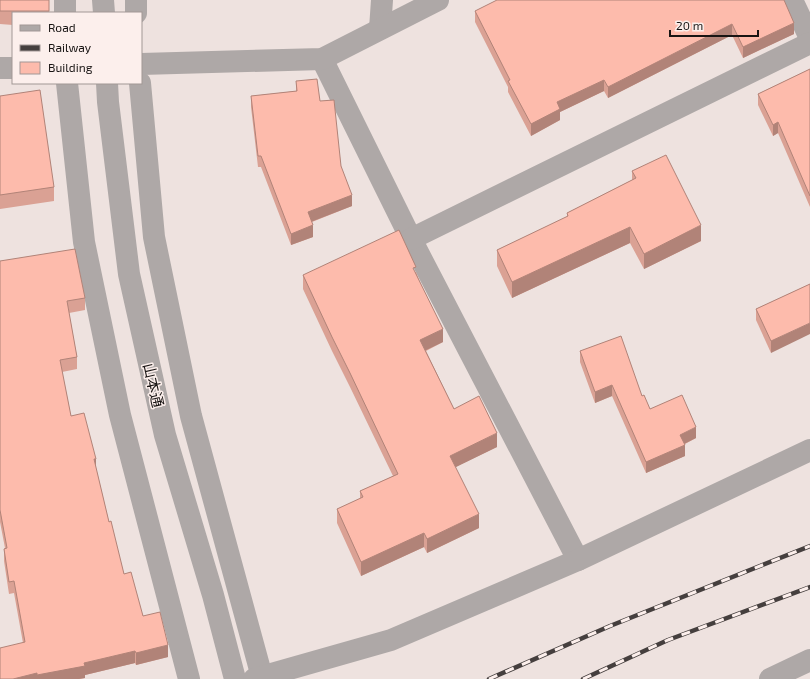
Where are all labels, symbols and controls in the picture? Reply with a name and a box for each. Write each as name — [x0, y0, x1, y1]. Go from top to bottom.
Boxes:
legend — [12, 12, 142, 84]
scale bar — [670, 12, 758, 38]
text: 20 m — [676, 18, 703, 32]
text: Road — [48, 20, 76, 34]
text: Railway — [48, 40, 92, 54]
text: Building — [48, 60, 93, 74]
street label: 山本通 — [140, 361, 168, 409]

